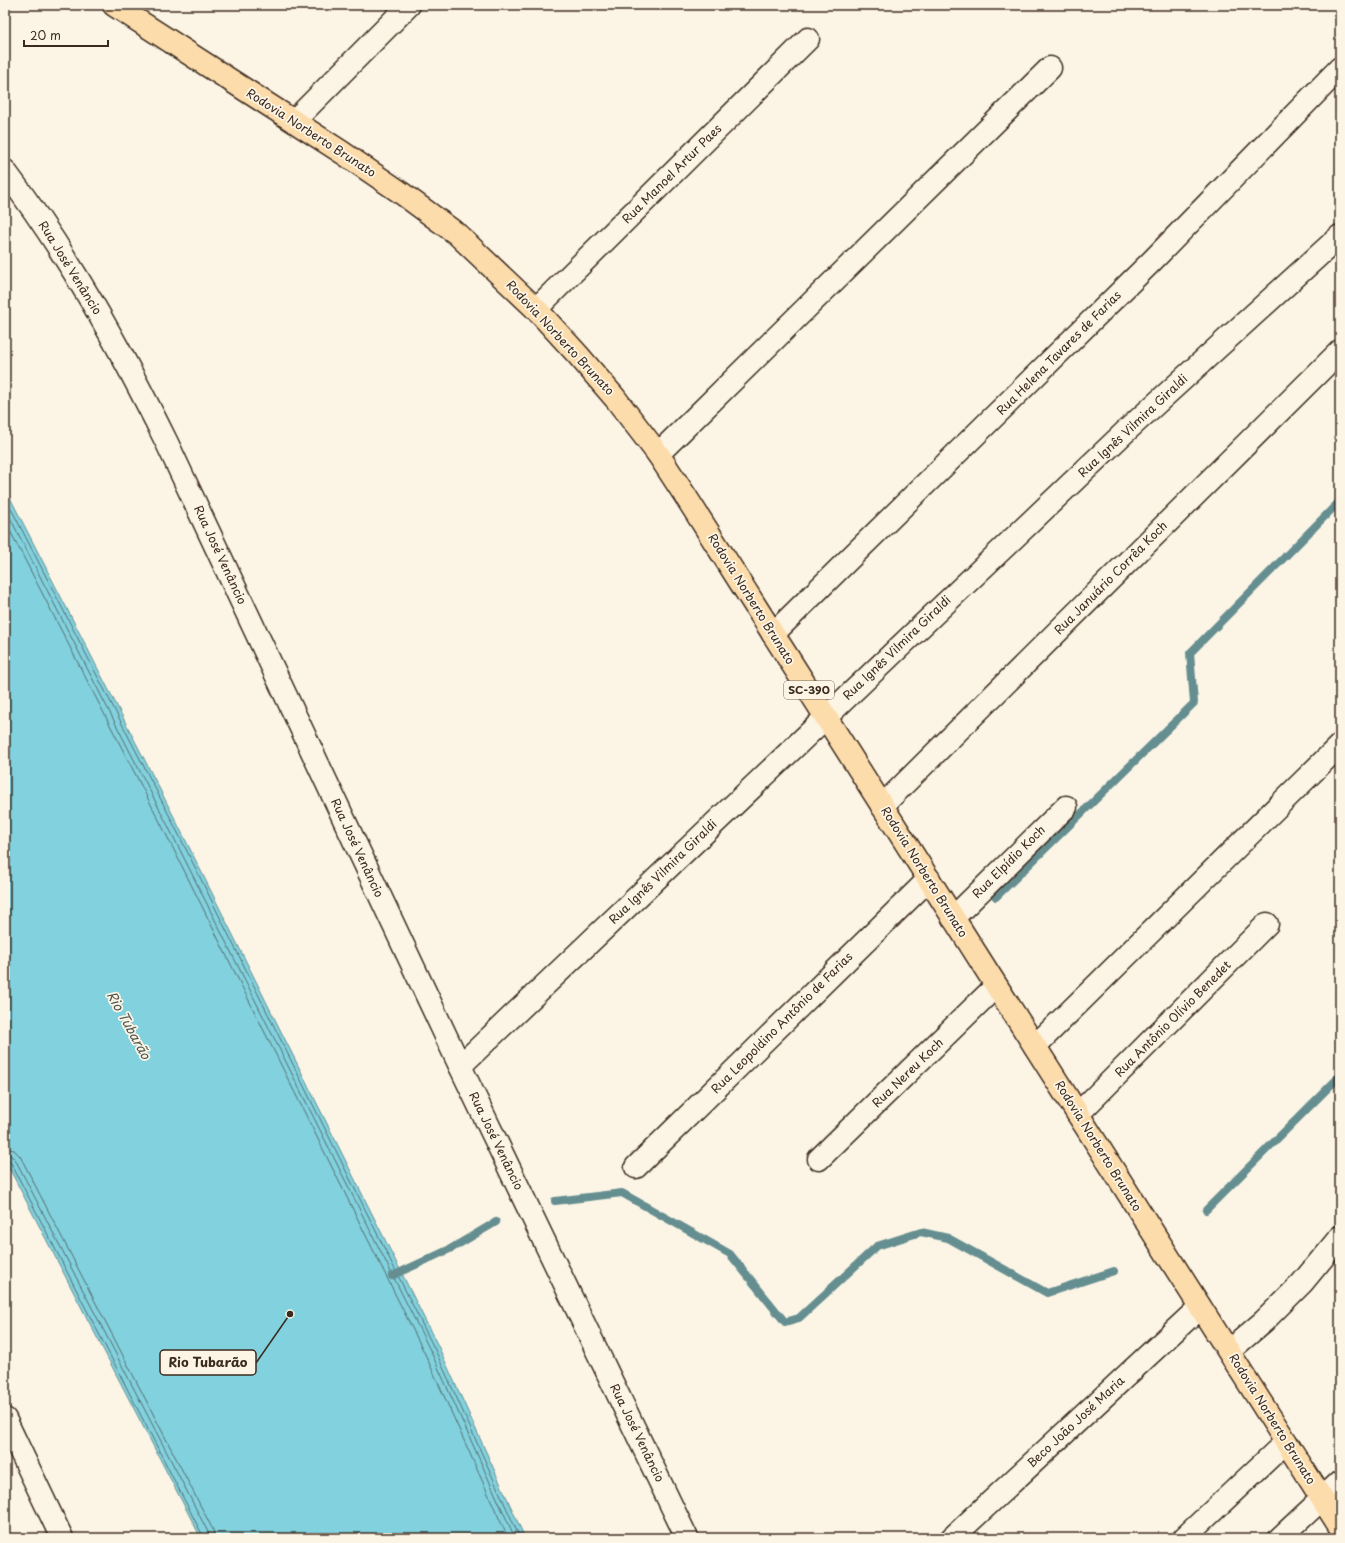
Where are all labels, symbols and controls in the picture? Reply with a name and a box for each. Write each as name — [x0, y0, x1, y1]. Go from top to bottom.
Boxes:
scale bar — [24, 22, 108, 48]
text: 20 m — [30, 26, 61, 44]
street label: Rodovia Norberto Brunato — [243, 83, 380, 181]
street label: Rua Manoel Artur Paes — [617, 119, 726, 227]
street label: Rua José Venâncio — [35, 217, 107, 318]
street label: Rodovia Norberto Brunato — [503, 276, 619, 399]
street label: Rua Helena Tavares de Farias — [992, 286, 1125, 419]
street label: Rua Ignês Vilmira Giraldi — [1074, 370, 1191, 481]
street label: Rua José Venâncio — [190, 502, 252, 607]
street label: Rua Januário Corrêa Koch — [1049, 516, 1171, 638]
street label: Rodovia Norberto Brunato — [704, 530, 800, 668]
street label: Rua Ignês Vilmira Giraldi — [838, 591, 954, 704]
road number: SC-390 — [784, 681, 834, 699]
street label: Rua José Venâncio — [327, 795, 389, 900]
street label: Rodovia Norberto Brunato — [877, 803, 973, 941]
street label: Rua Ignês Vilmira Giraldi — [604, 815, 720, 928]
street label: Rua Elpídio Koch — [968, 821, 1049, 902]
street label: Rua Leopoldino Antônio de Farias — [706, 947, 856, 1097]
street label: Rua Antônio Olívio Benedet — [1110, 956, 1235, 1081]
water label: Rio Tubarão — [103, 987, 156, 1063]
street label: Rua Nereu Koch — [868, 1033, 947, 1111]
street label: Rodovia Norberto Brunato — [1051, 1077, 1147, 1215]
street label: Rua José Venâncio — [465, 1088, 529, 1193]
callout: Rio Tubarão — [160, 1350, 256, 1375]
street label: Rodovia Norberto Brunato — [1225, 1350, 1321, 1488]
text: Rio Tubarão — [168, 1352, 248, 1371]
street label: Beco João José Maria — [1023, 1371, 1128, 1471]
street label: Rua José Venâncio — [606, 1380, 670, 1485]

